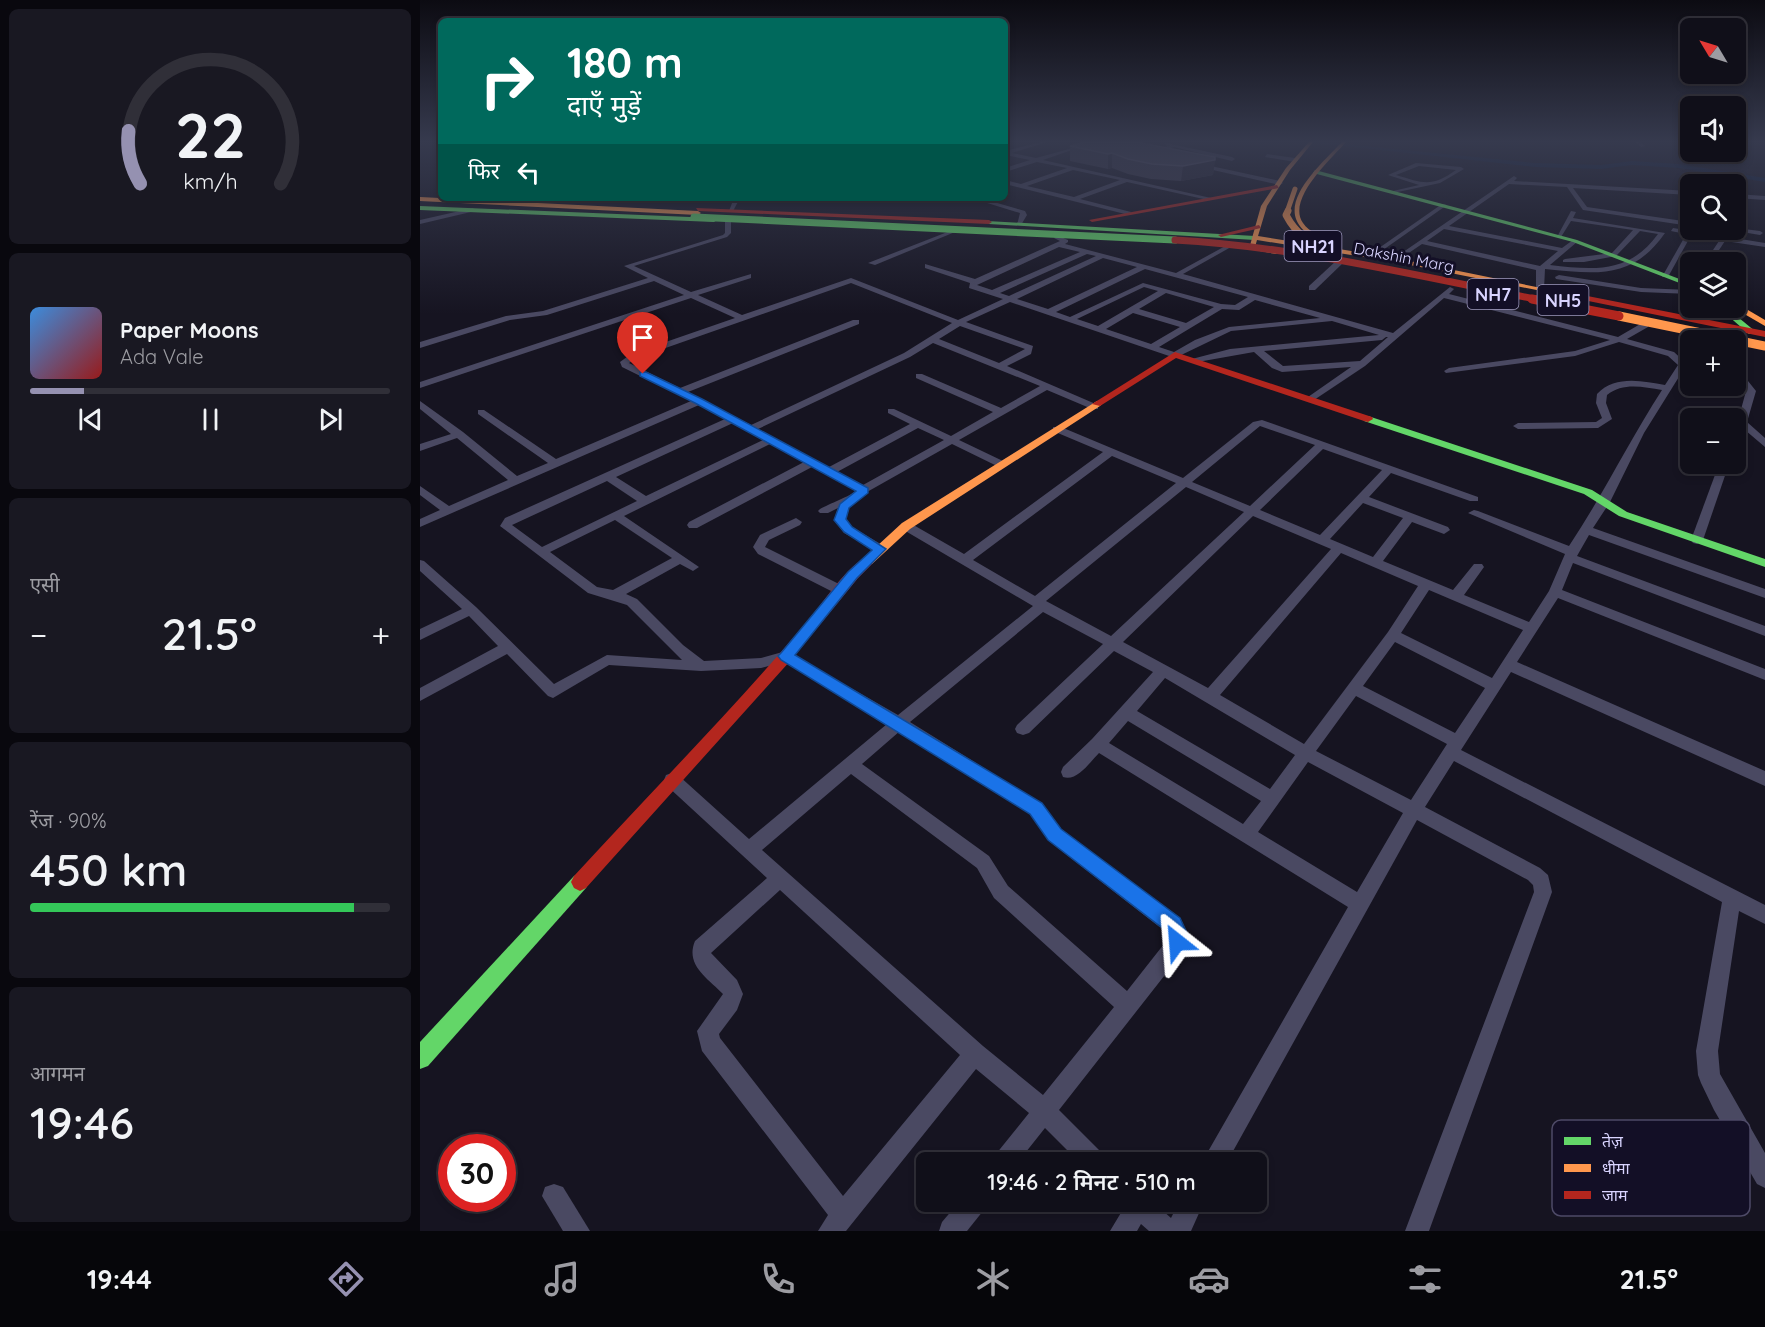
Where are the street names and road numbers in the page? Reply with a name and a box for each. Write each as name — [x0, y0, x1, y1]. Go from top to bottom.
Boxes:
road number: NH21 — [1284, 231, 1342, 261]
street label: Dakshin Marg — [1352, 237, 1456, 277]
road number: NH7 — [1468, 279, 1518, 309]
road number: NH5 — [1538, 285, 1588, 315]

